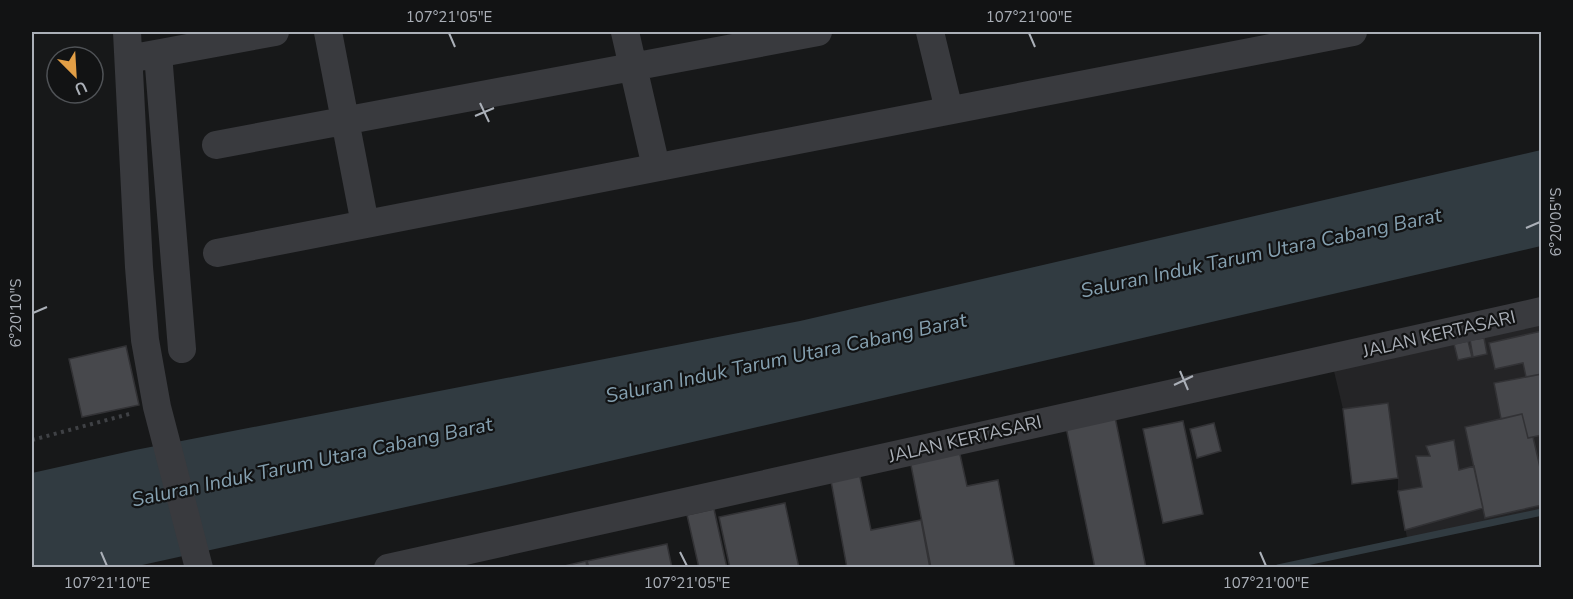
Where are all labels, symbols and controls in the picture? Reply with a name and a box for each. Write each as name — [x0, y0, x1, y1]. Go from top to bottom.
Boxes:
text: 107°21'05"E — [406, 7, 492, 27]
text: 107°21'00"E — [986, 7, 1072, 27]
north arrow — [45, 45, 105, 105]
text: U — [71, 75, 91, 100]
text: 6°20'05"S — [1546, 188, 1566, 256]
water label: Saluran Induk Tarum Utara Cabang Barat — [1078, 201, 1445, 305]
text: 6°20'10"S — [6, 279, 26, 347]
street label: JALAN KERTASARI — [1359, 305, 1518, 363]
water label: Saluran Induk Tarum Utara Cabang Barat — [603, 306, 970, 410]
water label: Saluran Induk Tarum Utara Cabang Barat — [129, 410, 496, 514]
street label: JALAN KERTASARI — [885, 410, 1044, 468]
text: 107°21'10"E — [64, 573, 150, 593]
text: 107°21'05"E — [644, 573, 730, 593]
text: 107°21'00"E — [1223, 573, 1309, 593]

